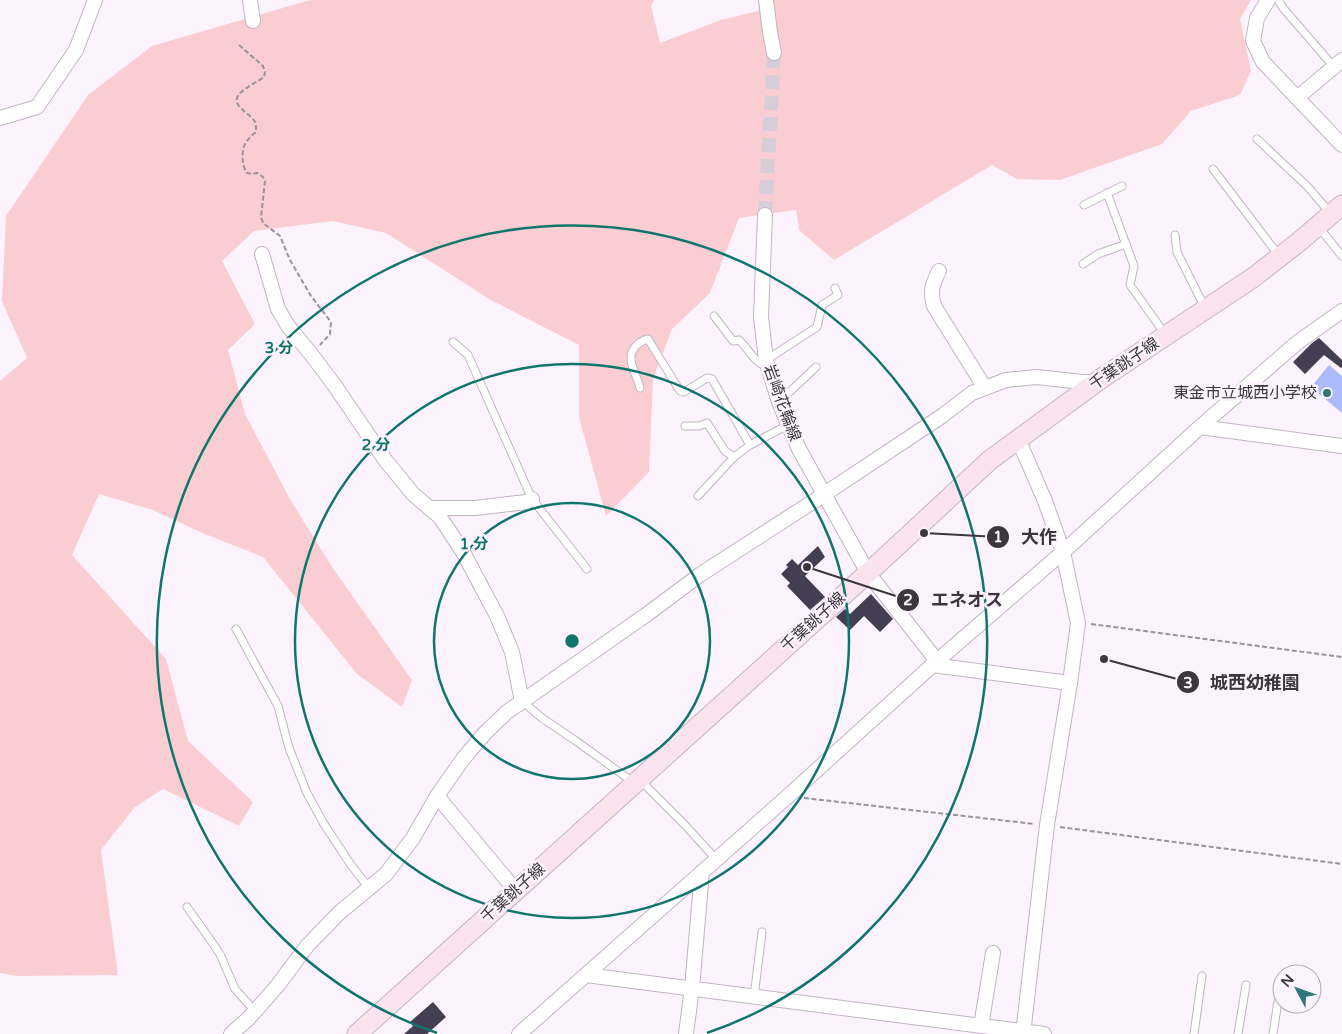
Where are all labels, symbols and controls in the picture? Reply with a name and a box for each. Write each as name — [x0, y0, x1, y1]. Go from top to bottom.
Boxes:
street label: 千葉銚子線 — [1085, 333, 1163, 395]
text: 3 分 — [265, 339, 293, 357]
street label: 岩崎花輪線 — [759, 362, 805, 444]
place label: 東金市立城西小学校 — [1173, 383, 1317, 403]
marker: 東金市立城西小学校 — [1321, 387, 1333, 399]
text: 2 分 — [362, 436, 390, 454]
callout: 大作 — [986, 520, 1067, 553]
text: 大作 — [1021, 526, 1057, 548]
text: 1 — [993, 528, 1003, 546]
text: 1 分 — [460, 535, 488, 553]
callout: エネオス — [896, 583, 1013, 616]
street label: 千葉銚子線 — [777, 588, 849, 656]
text: エネオス — [931, 589, 1003, 611]
text: 2 — [903, 591, 913, 609]
centre of rings — [563, 632, 581, 650]
callout: 城西幼稚園 — [1175, 666, 1310, 699]
text: 城西幼稚園 — [1210, 672, 1300, 694]
text: 3 — [1183, 674, 1193, 692]
street label: 千葉銚子線 — [477, 859, 549, 927]
north arrow — [1272, 964, 1322, 1014]
text: N — [1277, 971, 1298, 991]

